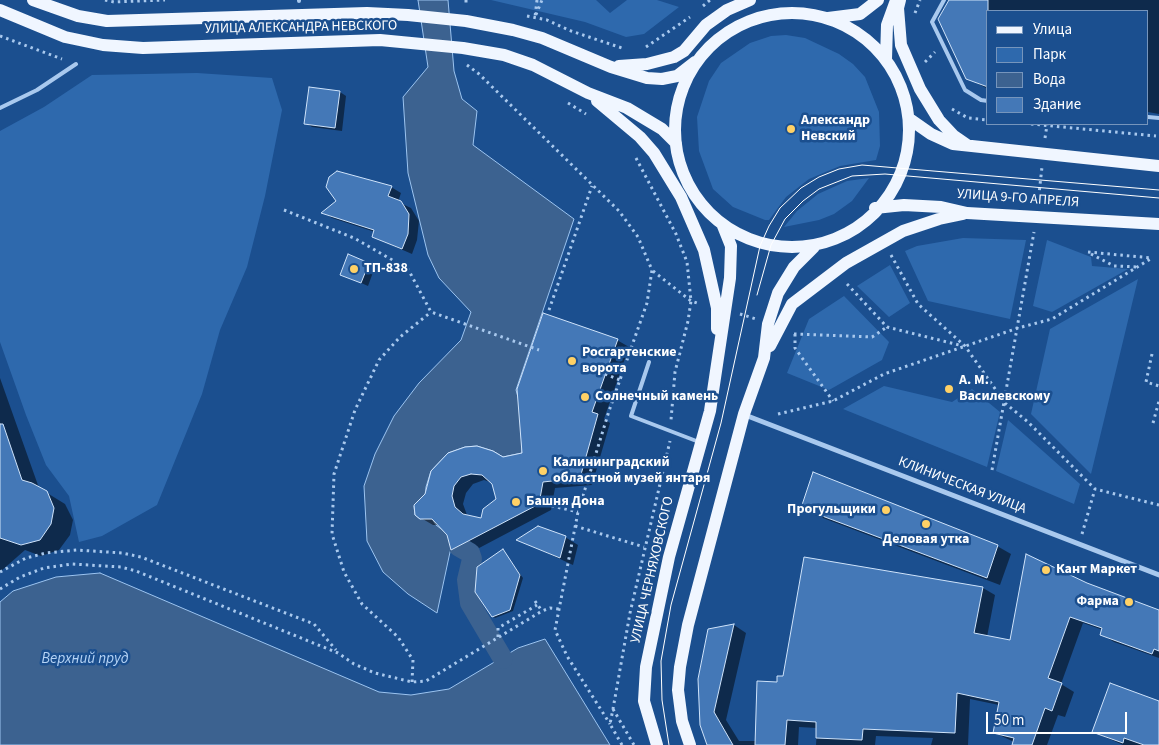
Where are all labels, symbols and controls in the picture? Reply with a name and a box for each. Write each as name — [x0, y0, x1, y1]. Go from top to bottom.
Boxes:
legend — [986, 10, 1149, 125]
street label: УЛИЦА АЛЕКСАНДРА НЕВСКОГО — [205, 18, 397, 38]
text: Улица — [1033, 19, 1072, 40]
text: Парк — [1033, 44, 1066, 65]
text: Вода — [1033, 69, 1066, 90]
text: Здание — [1033, 94, 1081, 115]
place label: Александр Невский — [801, 113, 870, 146]
marker: Александр Невский — [785, 123, 797, 135]
street label: УЛИЦА 9-ГО АПРЕЛЯ — [956, 186, 1080, 212]
place label: ТП-838 — [364, 261, 408, 277]
marker: ТП-838 — [348, 263, 360, 275]
place label: Росгартенские ворота — [582, 345, 677, 378]
marker: Росгартенские ворота — [566, 355, 578, 367]
place label: А. М. Василевскому — [959, 373, 1050, 406]
marker: А. М. Василевскому — [943, 383, 955, 395]
place label: Солнечный камень — [595, 389, 718, 405]
marker: Солнечный камень — [579, 391, 591, 403]
street label: КЛИНИЧЕСКАЯ УЛИЦА — [895, 454, 1029, 518]
place label: Калининградский областной музей янтаря — [553, 455, 711, 488]
marker: Калининградский областной музей янтаря — [537, 465, 549, 477]
place label: Башня Дона — [526, 494, 605, 510]
street label: УЛИЦА ЧЕРНЯХОВСКОГО — [628, 495, 678, 645]
marker: Башня Дона — [510, 496, 522, 508]
place label: Прогульщики — [787, 502, 876, 518]
marker: Прогульщики — [880, 504, 892, 516]
marker: Деловая утка — [920, 518, 932, 530]
place label: Деловая утка — [883, 532, 969, 548]
place label: Кант Маркет — [1056, 562, 1137, 578]
marker: Кант Маркет — [1040, 564, 1052, 576]
place label: Фарма — [1077, 594, 1119, 610]
marker: Фарма — [1123, 596, 1135, 608]
water label: Верхний пруд — [42, 651, 128, 669]
scale bar — [989, 702, 1130, 734]
text: 50 m — [994, 710, 1024, 731]

